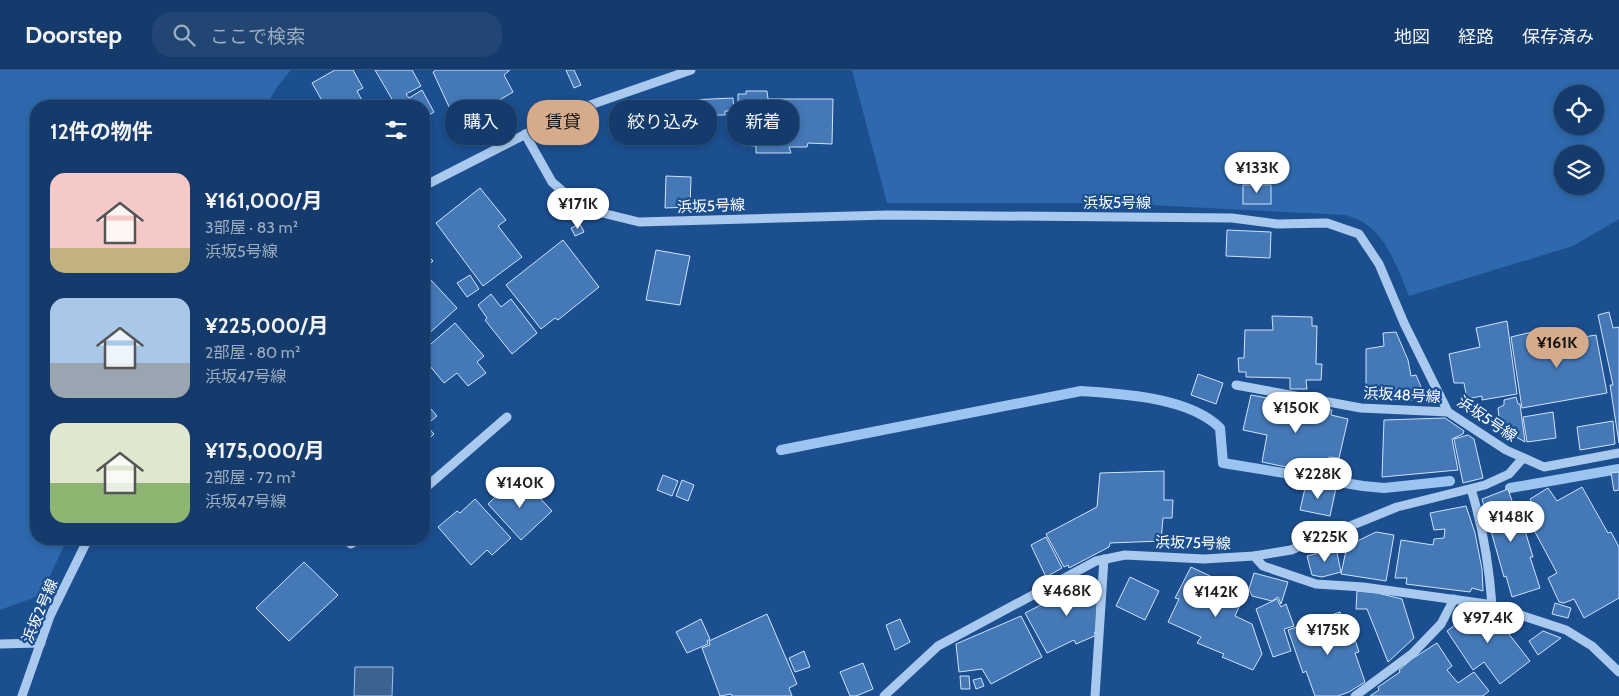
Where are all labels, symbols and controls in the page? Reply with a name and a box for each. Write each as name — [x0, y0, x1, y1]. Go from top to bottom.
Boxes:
search box — [152, 12, 502, 57]
text: Doorstep — [25, 20, 122, 49]
icon: search — [170, 21, 198, 49]
text: ここで検索 — [210, 25, 305, 48]
text: 地図 — [1394, 26, 1430, 48]
text: 経路 — [1458, 26, 1494, 48]
text: 保存済み — [1522, 26, 1594, 48]
map controls — [1554, 85, 1604, 195]
button: locate — [1554, 85, 1604, 135]
chip: 購入 — [445, 100, 517, 145]
chip: 賃貸 — [527, 100, 599, 145]
chip: 絞り込み — [609, 100, 717, 145]
chip: 新着 — [727, 100, 799, 145]
icon: filters — [382, 116, 410, 144]
text: 12件の物件 — [50, 119, 153, 144]
button: layers — [1554, 145, 1604, 195]
pin: ¥133K — [1222, 152, 1292, 194]
text: ¥133K — [1236, 158, 1278, 177]
text: ¥161,000/月 — [205, 188, 322, 213]
pin: ¥171K — [543, 188, 613, 230]
icon: home — [90, 193, 150, 253]
text: ¥171K — [558, 194, 598, 213]
street label: 浜坂5号線 — [1083, 194, 1151, 212]
street label: 浜坂5号線 — [677, 196, 745, 216]
text: 3部屋 · 83 m² — [205, 218, 298, 237]
text: 浜坂5号線 — [205, 242, 278, 261]
text: ¥225,000/月 — [205, 313, 329, 338]
icon: home — [90, 318, 150, 378]
pin: ¥161K — [1522, 326, 1592, 369]
text: ¥161K — [1537, 333, 1577, 352]
text: 2部屋 · 80 m² — [205, 343, 300, 362]
text: 浜坂47号線 — [205, 367, 286, 386]
street label: 浜坂48号線 — [1363, 384, 1441, 406]
pin: ¥150K — [1261, 392, 1331, 434]
street label: 浜坂5号線 — [1454, 392, 1520, 446]
text: ¥150K — [1273, 398, 1319, 417]
text: ¥175,000/月 — [205, 438, 325, 463]
icon: home — [90, 443, 150, 503]
pin: ¥228K — [1283, 458, 1353, 500]
text: ¥228K — [1295, 464, 1341, 483]
pin: ¥140K — [485, 466, 555, 509]
text: 2部屋 · 72 m² — [205, 468, 296, 487]
text: ¥140K — [497, 473, 543, 492]
text: 浜坂47号線 — [205, 492, 286, 511]
pin: ¥148K — [1476, 500, 1546, 543]
text: ¥148K — [1488, 507, 1534, 526]
pin: ¥225K — [1290, 520, 1360, 563]
text: ¥225K — [1302, 527, 1348, 546]
street label: 浜坂75号線 — [1155, 533, 1231, 553]
pin: ¥468K — [1032, 574, 1102, 617]
street label: 浜坂2号線 — [18, 576, 62, 646]
pin: ¥142K — [1181, 576, 1251, 618]
text: ¥468K — [1043, 581, 1091, 600]
text: ¥142K — [1194, 582, 1238, 601]
pin: ¥97.4K — [1447, 602, 1529, 644]
text: ¥97.4K — [1463, 608, 1513, 627]
pin: ¥175K — [1293, 614, 1363, 656]
text: ¥175K — [1307, 620, 1349, 639]

